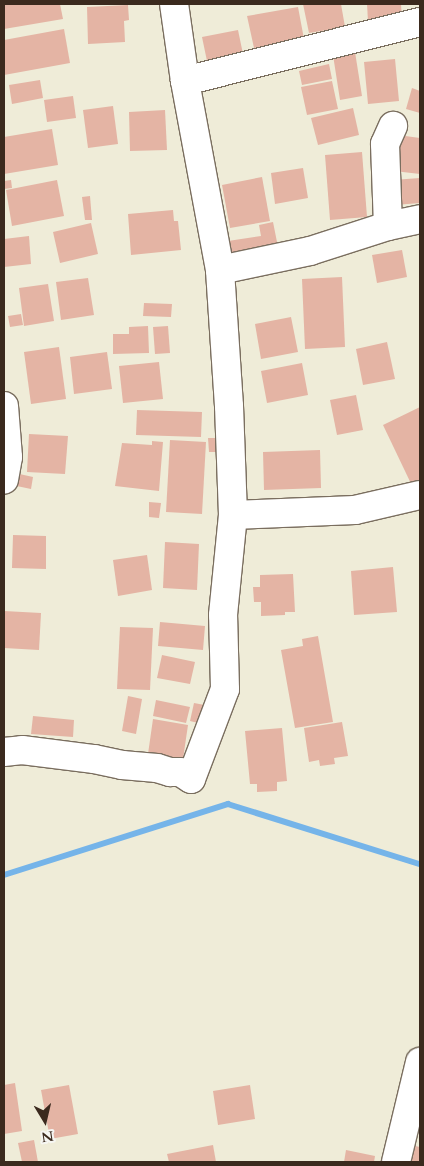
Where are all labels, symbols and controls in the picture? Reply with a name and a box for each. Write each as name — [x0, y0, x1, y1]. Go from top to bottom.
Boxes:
north arrow — [20, 1096, 70, 1146]
text: N — [40, 1126, 55, 1147]

